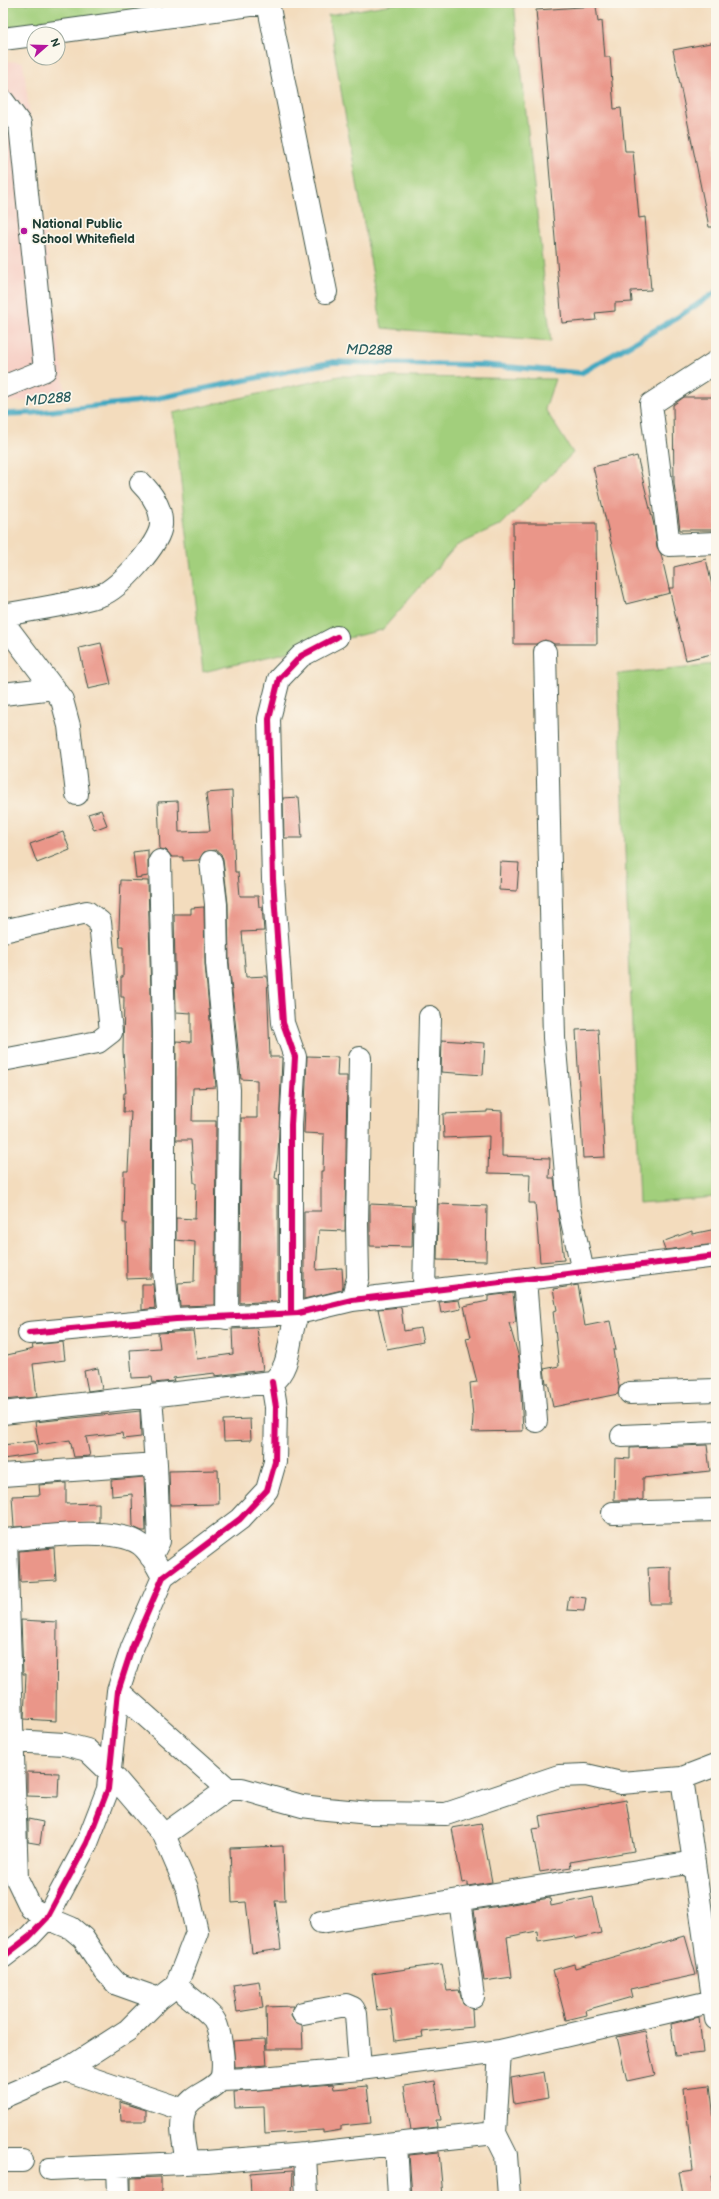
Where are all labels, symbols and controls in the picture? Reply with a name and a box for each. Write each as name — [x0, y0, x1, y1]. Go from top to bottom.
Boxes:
north arrow — [26, 26, 66, 66]
text: N — [47, 37, 62, 49]
place label: National Public School Whitefield — [32, 216, 135, 247]
marker: National Public School Whitefield — [19, 226, 29, 236]
water label: MD288 — [346, 341, 393, 359]
water label: MD288 — [24, 388, 73, 409]

